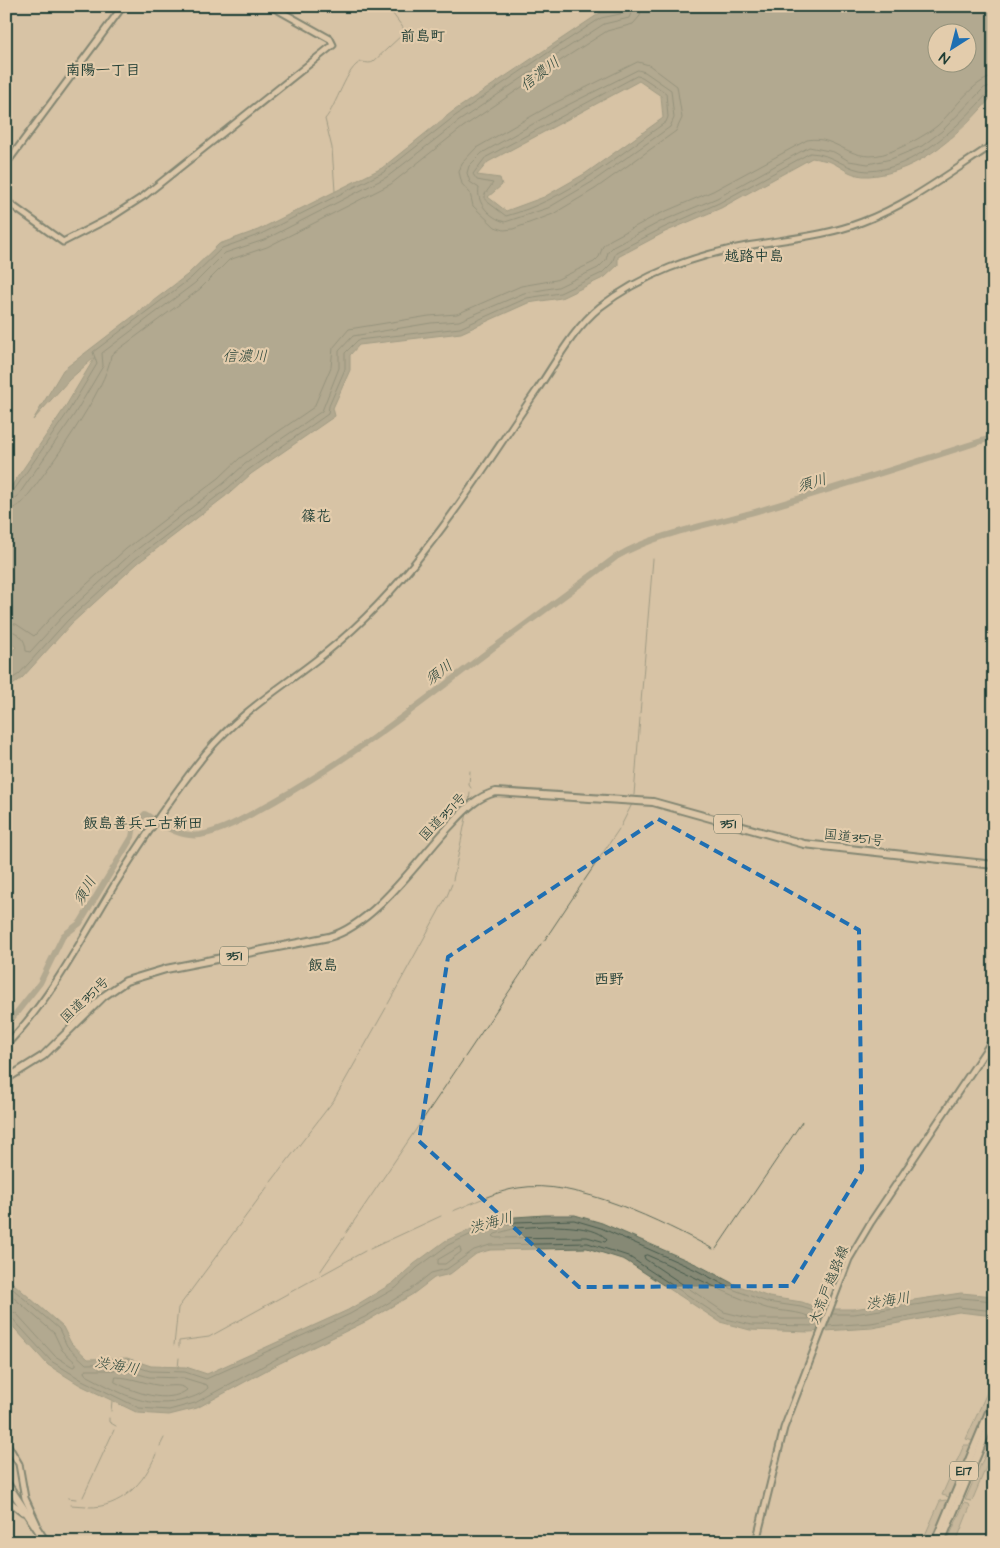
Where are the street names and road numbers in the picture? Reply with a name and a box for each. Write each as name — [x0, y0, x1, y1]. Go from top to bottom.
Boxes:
street label: 国道351号 — [415, 788, 471, 846]
road number: 351 — [714, 814, 742, 834]
street label: 国道351号 — [823, 824, 885, 852]
road number: 351 — [220, 946, 248, 966]
street label: 国道351号 — [56, 972, 114, 1028]
street label: 大荒戸越路線 — [804, 1242, 854, 1328]
road number: E17 — [950, 1462, 978, 1480]

